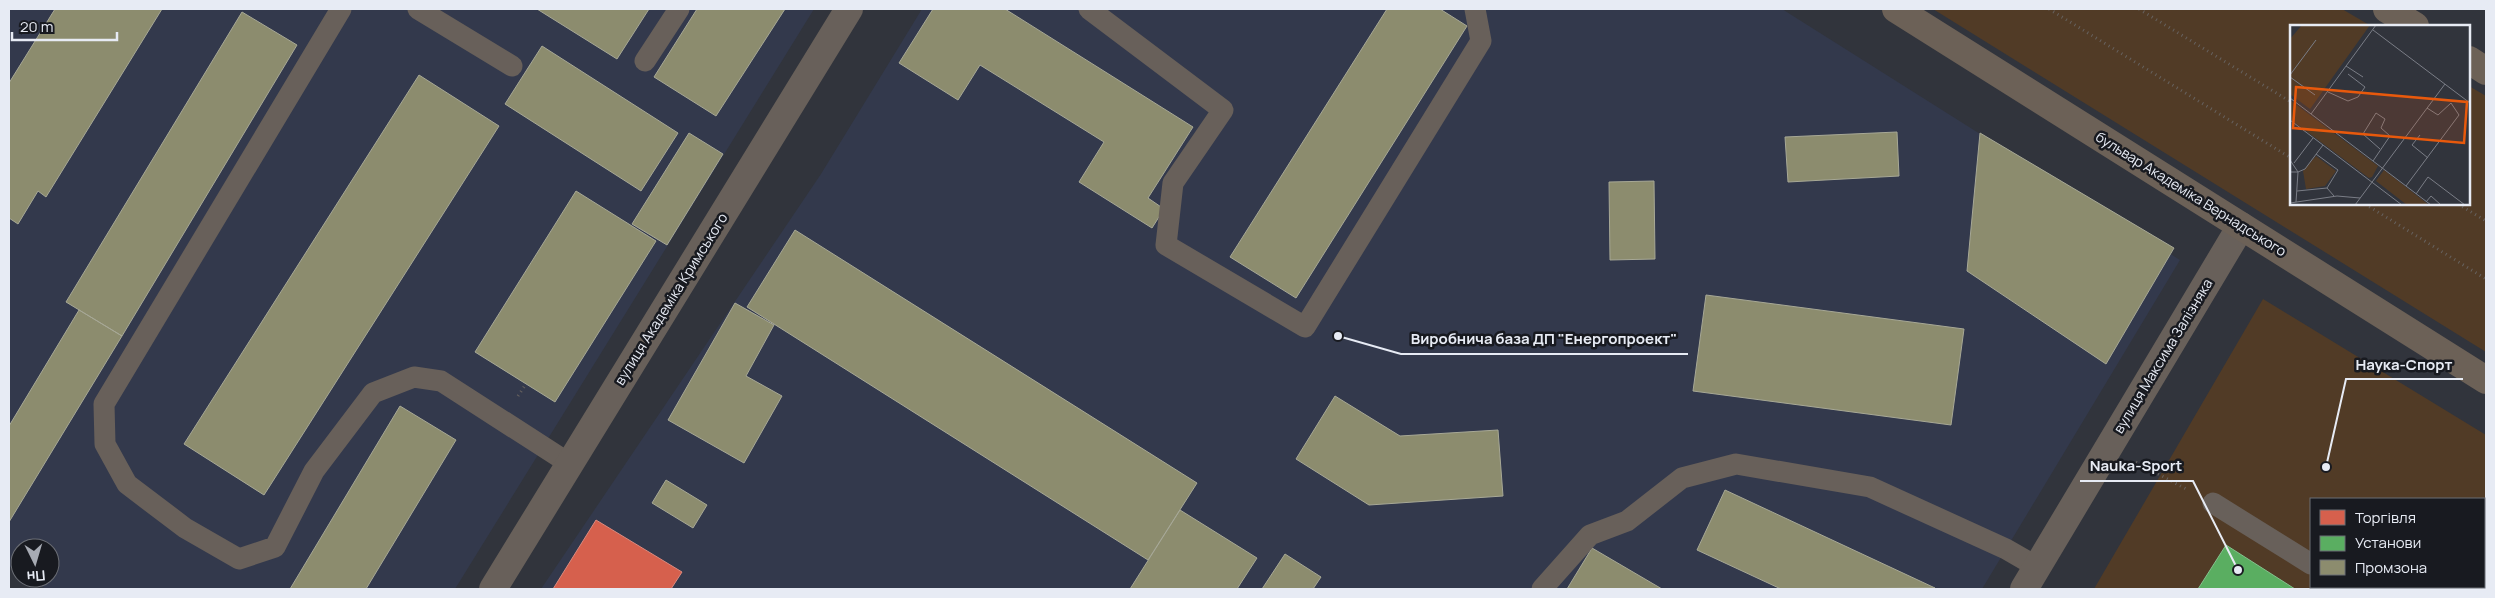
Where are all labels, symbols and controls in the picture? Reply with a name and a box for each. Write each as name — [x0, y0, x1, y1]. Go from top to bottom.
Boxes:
scale bar — [12, 10, 118, 42]
text: 20 m — [20, 16, 53, 37]
inset map — [2290, 25, 2470, 205]
street label: бульвар Академіка Вернадського — [2092, 127, 2290, 260]
street label: вулиця Академіка Кримського — [610, 209, 731, 388]
street label: вулиця Максима Залізняка — [2109, 275, 2216, 437]
callout: Виробнича база ДП "Енергопроект" — [1401, 324, 1688, 354]
text: Виробнича база ДП "Енергопроект" — [1411, 328, 1677, 349]
callout: Наука-Спорт — [2346, 349, 2463, 379]
text: Наука-Спорт — [2355, 354, 2453, 375]
callout: Nauka-Sport — [2080, 451, 2193, 481]
text: Nauka-Sport — [2090, 455, 2182, 476]
legend — [2310, 498, 2485, 588]
text: Торгівля — [2355, 507, 2416, 528]
text: Установи — [2355, 532, 2421, 553]
north arrow — [10, 538, 60, 588]
text: Промзона — [2355, 557, 2427, 578]
text: Пн — [26, 566, 46, 587]

